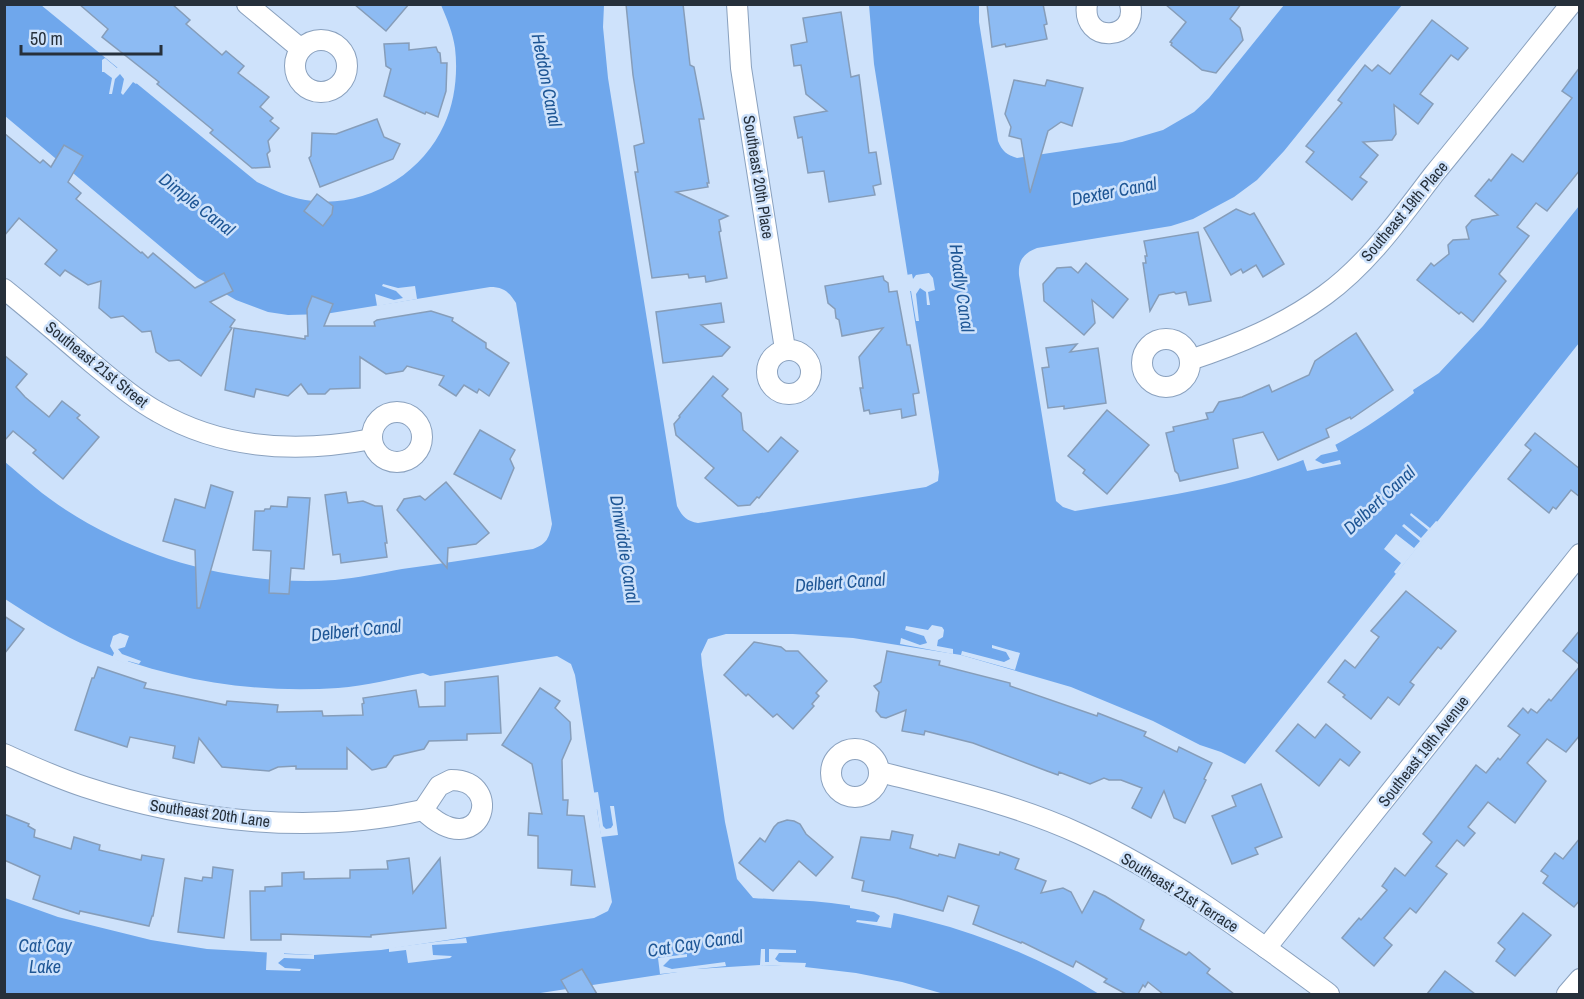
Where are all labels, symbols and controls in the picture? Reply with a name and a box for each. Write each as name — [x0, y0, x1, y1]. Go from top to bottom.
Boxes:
scale bar — [21, 18, 160, 56]
text: 50 m — [30, 26, 63, 51]
water label: Heddon Canal — [526, 31, 568, 129]
street label: Southeast 20th Place — [738, 114, 780, 240]
street label: Southeast 19th Place — [1355, 156, 1453, 266]
water label: Dimple Canal — [154, 167, 240, 242]
water label: Dexter Canal — [1069, 170, 1159, 211]
water label: Hoadly Canal — [943, 242, 981, 334]
street label: Southeast 21st Street — [41, 316, 153, 412]
water label: Delbert Canal — [1337, 460, 1421, 540]
water label: Dinwiddie Canal — [604, 493, 646, 606]
water label: Delbert Canal — [794, 566, 887, 598]
water label: Delbert Canal — [310, 613, 403, 647]
street label: Southeast 19th Avenue — [1373, 691, 1473, 811]
street label: Southeast 20th Lane — [149, 794, 271, 832]
street label: Southeast 21st Terrace — [1117, 847, 1243, 937]
water label: Cat Cay Canal — [646, 923, 745, 963]
water label: Cat Cay Lake — [18, 933, 73, 979]

